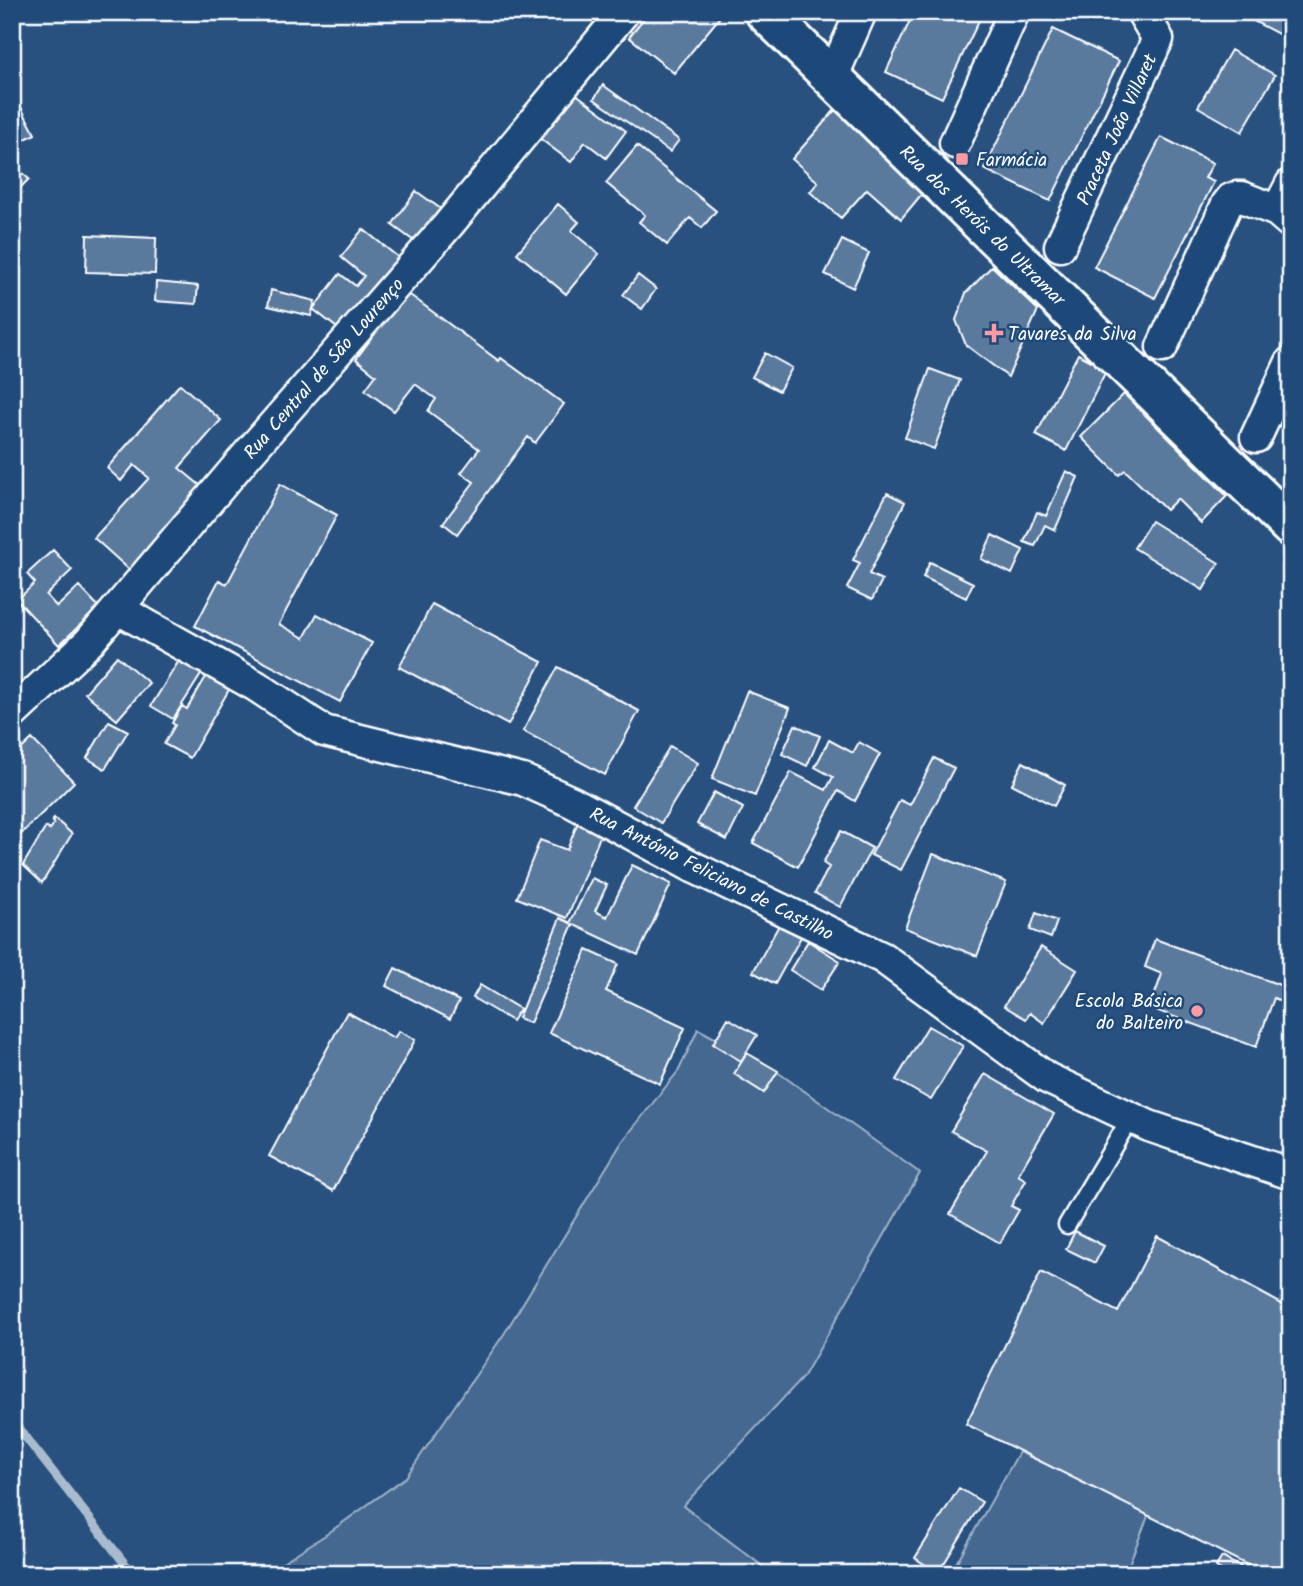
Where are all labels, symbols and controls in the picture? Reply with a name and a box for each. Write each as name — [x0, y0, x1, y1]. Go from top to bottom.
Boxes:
street label: Praceta João Villaret — [1070, 49, 1166, 211]
street label: Rua dos Heróis do Ultramar — [892, 139, 1073, 315]
place label: Farmácia — [976, 146, 1047, 176]
marker: Farmácia — [954, 151, 970, 167]
street label: Rua Central de São Lourenço — [237, 272, 412, 467]
place label: Tavares da Silva — [1008, 320, 1137, 350]
marker: Tavares da Silva — [986, 325, 1002, 341]
street label: Rua António Feliciano de Castilho — [584, 800, 838, 950]
place label: Escola Básica do Balteiro — [1074, 987, 1183, 1039]
marker: Escola Básica do Balteiro — [1189, 1003, 1205, 1019]

